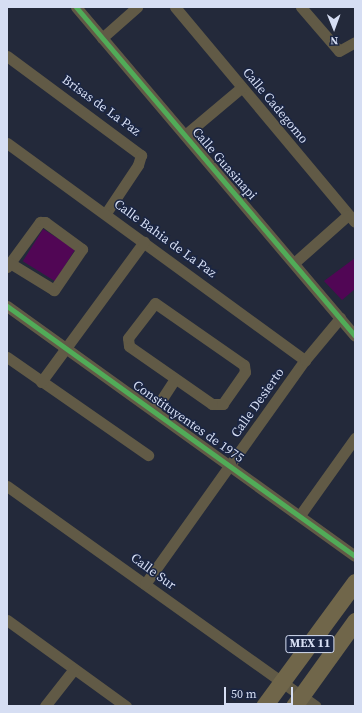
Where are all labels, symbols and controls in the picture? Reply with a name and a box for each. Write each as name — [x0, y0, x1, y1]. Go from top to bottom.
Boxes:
north arrow — [314, 8, 354, 48]
text: N — [330, 33, 338, 48]
street label: Calle Cadegomo — [239, 65, 311, 147]
street label: Brisas de La Paz — [59, 72, 143, 140]
street label: Calle Guasinapi — [188, 125, 260, 203]
street label: Calle Bahia de La Paz — [111, 197, 219, 281]
street label: Calle Desierto — [228, 365, 288, 441]
street label: Constituyentes de 1975 — [130, 378, 246, 466]
street label: Calle Sur — [127, 550, 179, 594]
road number: MEX 11 — [285, 634, 335, 654]
scale bar — [226, 679, 295, 705]
text: 50 m — [231, 686, 257, 702]

